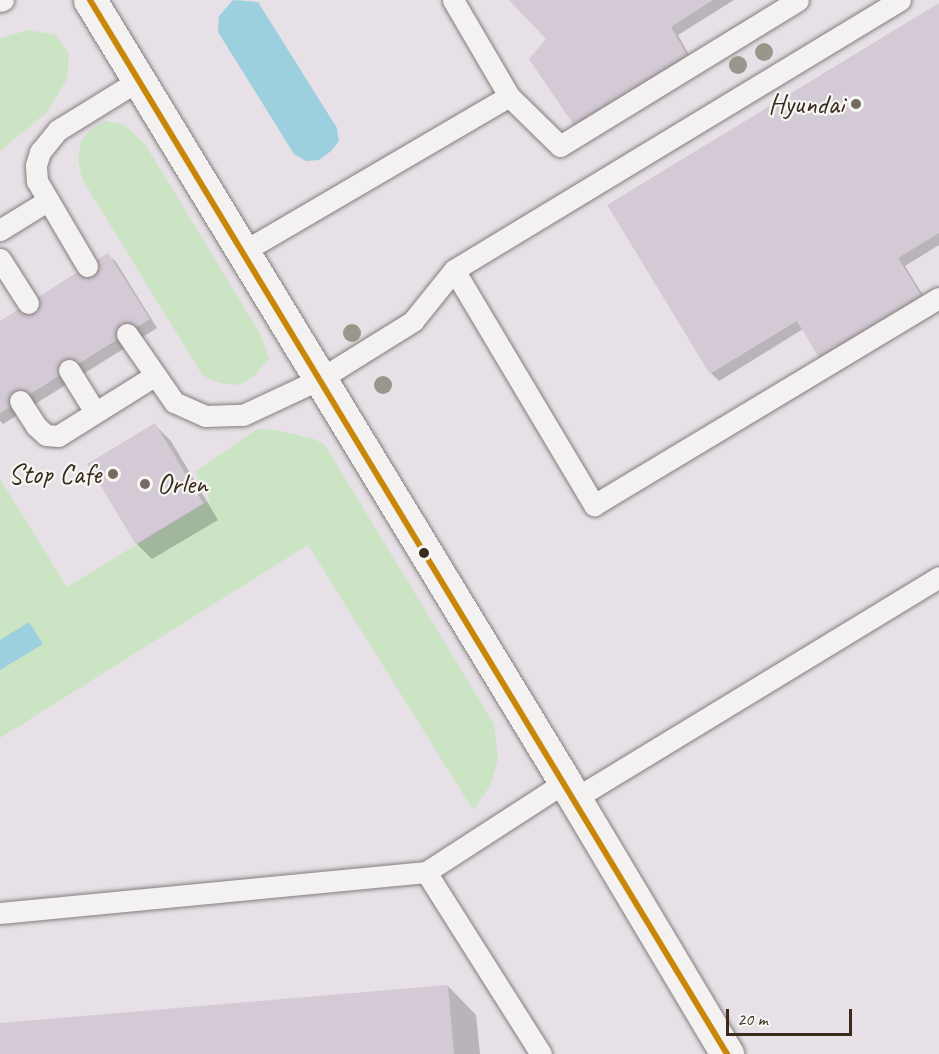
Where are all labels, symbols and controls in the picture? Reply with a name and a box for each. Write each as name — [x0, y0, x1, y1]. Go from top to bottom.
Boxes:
place label: Hyundai — [768, 87, 844, 121]
marker: Hyundai — [849, 97, 863, 111]
place label: Stop Cafe — [8, 457, 101, 491]
marker: Stop Cafe — [106, 467, 120, 481]
place label: Orlen — [157, 467, 207, 501]
marker: Orlen — [138, 477, 152, 491]
unlabelled marker — [418, 547, 430, 559]
scale bar — [729, 997, 855, 1035]
text: 20 m — [737, 1008, 768, 1030]

